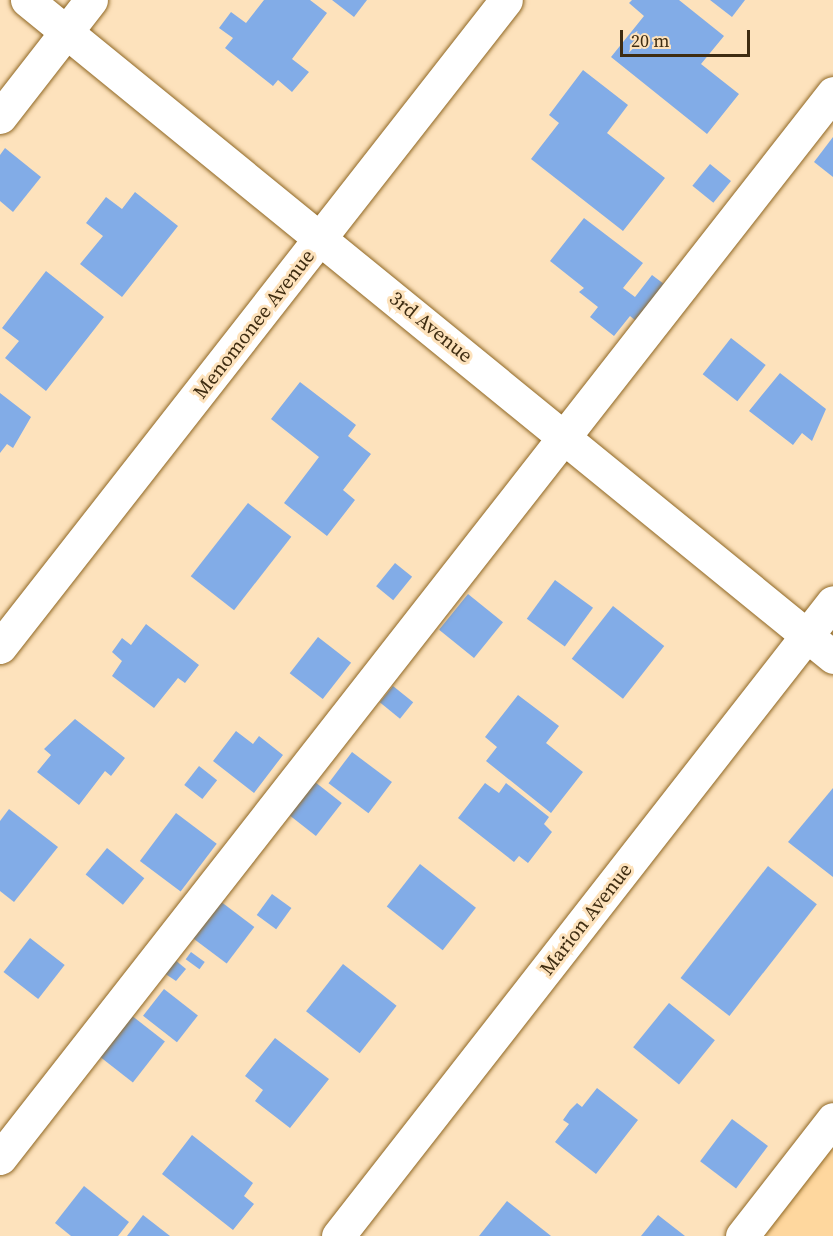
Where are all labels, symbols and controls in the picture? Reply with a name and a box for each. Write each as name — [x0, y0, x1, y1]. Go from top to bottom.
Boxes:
scale bar — [623, 18, 754, 56]
text: 20 m — [631, 28, 669, 53]
street label: Menomonee Avenue — [188, 245, 320, 403]
street label: 3rd Avenue — [385, 286, 477, 368]
street label: Marion Avenue — [535, 858, 637, 980]

